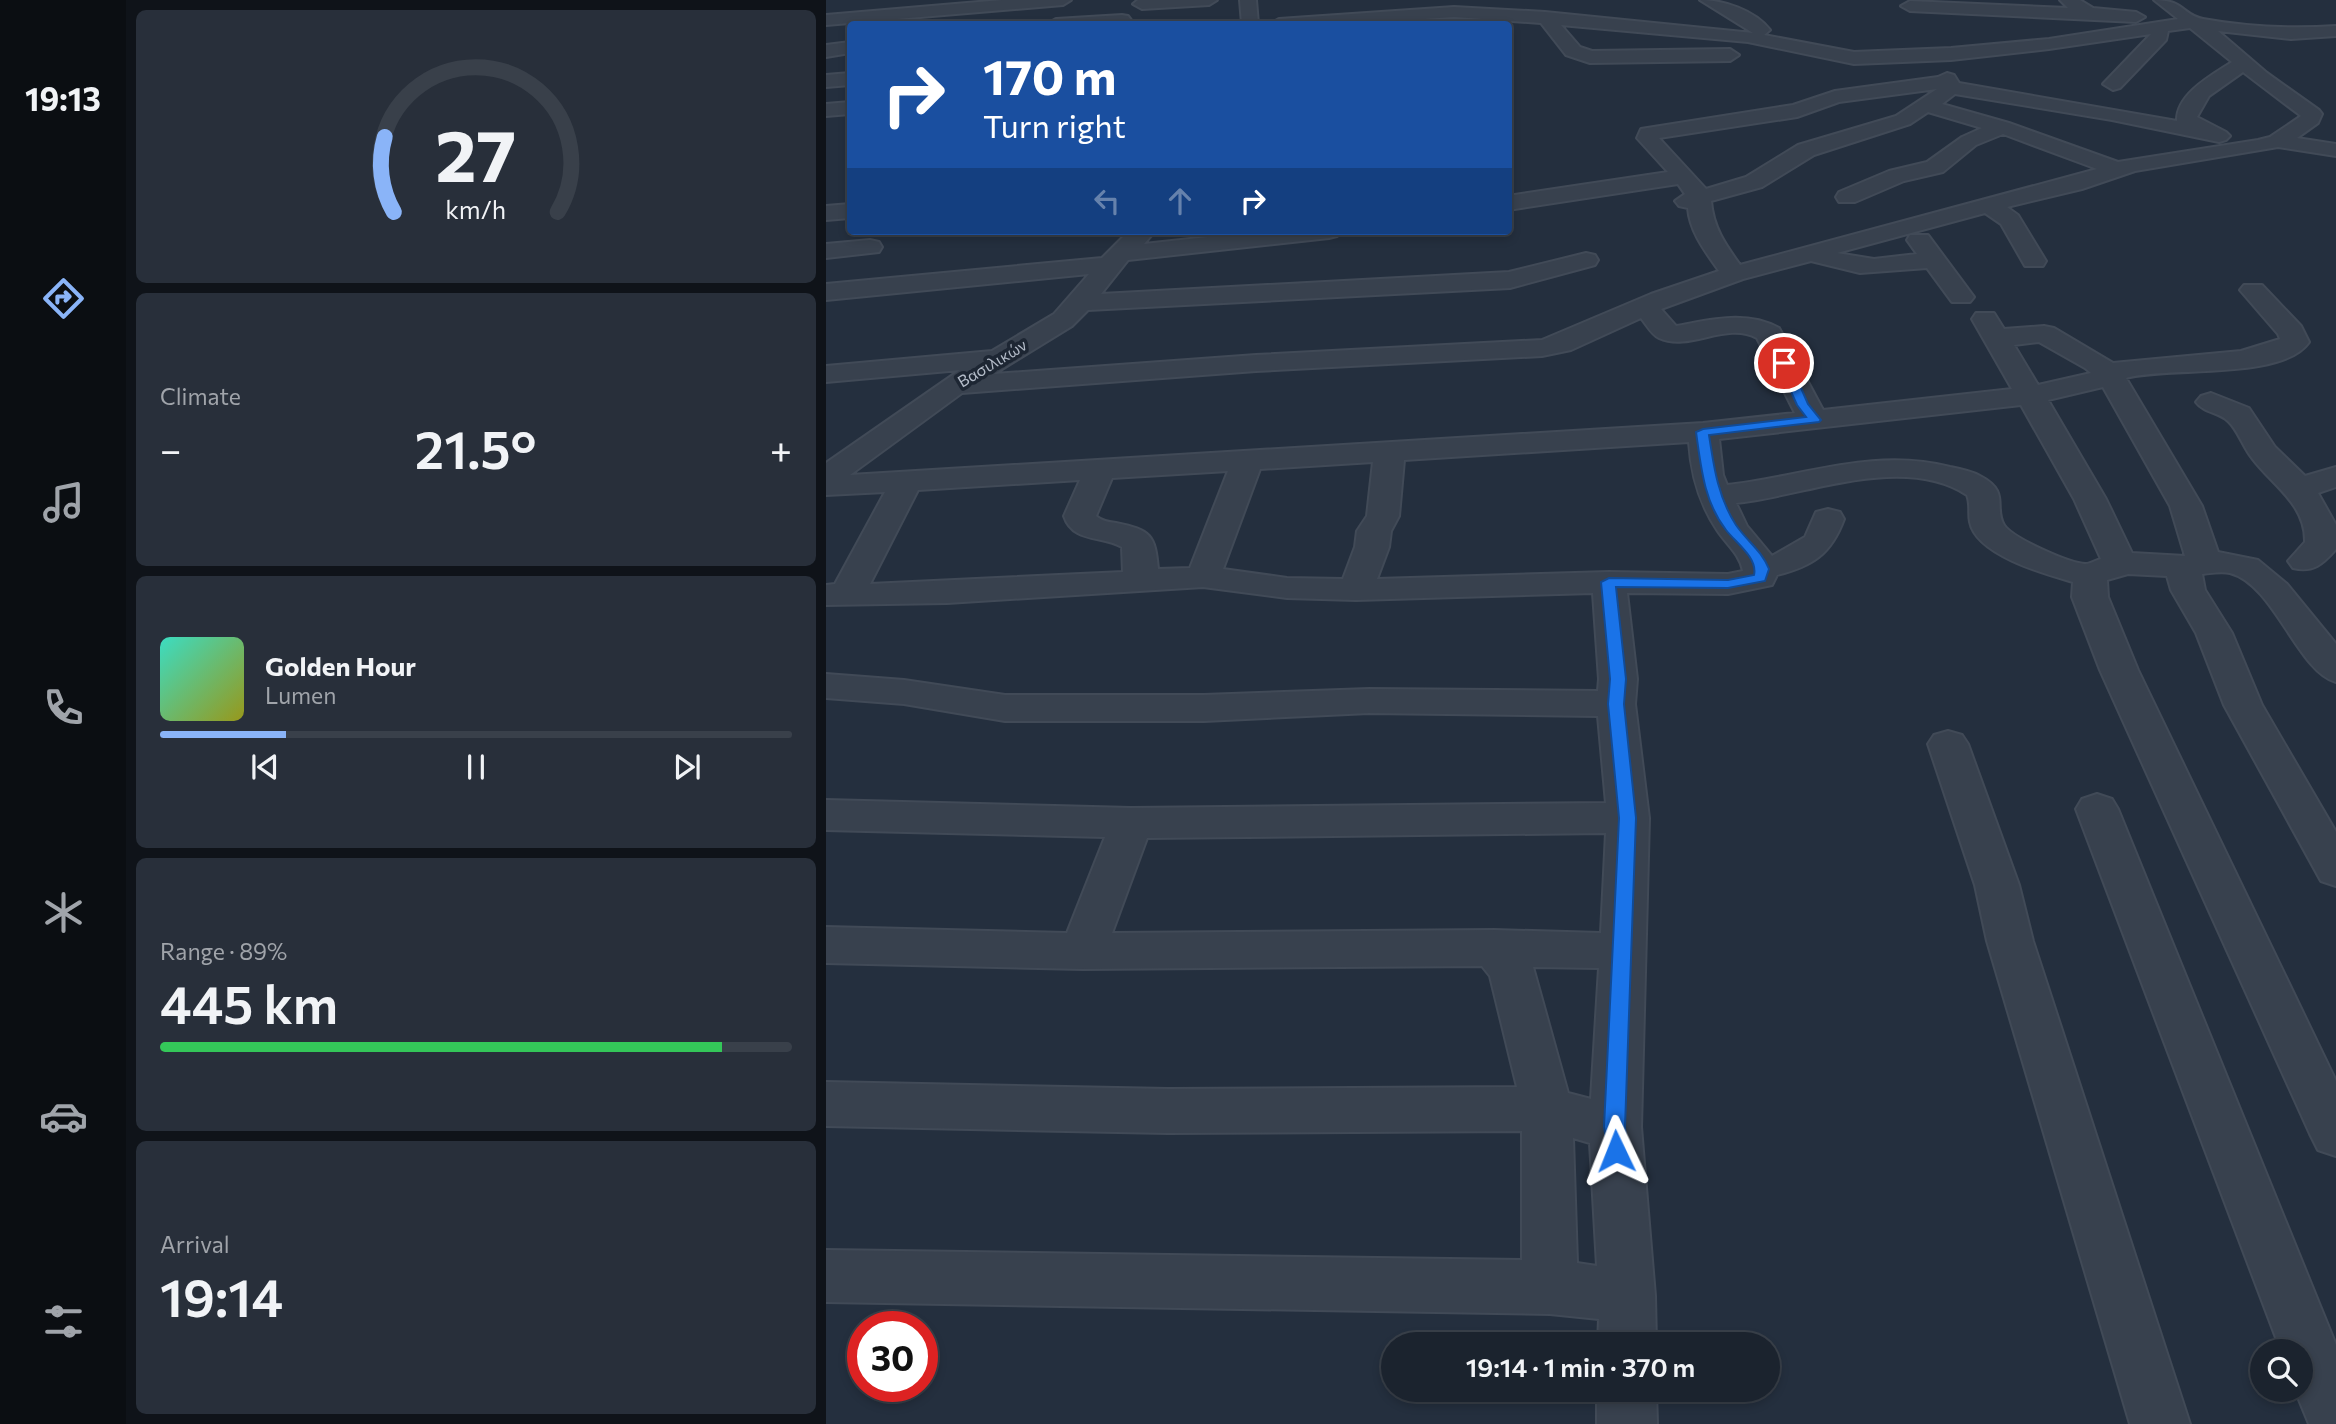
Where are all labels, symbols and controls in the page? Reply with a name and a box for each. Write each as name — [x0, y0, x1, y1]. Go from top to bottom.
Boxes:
text: 170 m — [983, 45, 1116, 105]
icon: right — [868, 49, 959, 140]
text: 19:13 — [25, 78, 101, 118]
text: Turn right — [983, 105, 1126, 145]
text: 27 — [436, 109, 516, 198]
icon: left — [1088, 182, 1126, 220]
icon: ahead — [1161, 182, 1199, 220]
icon: right — [1234, 182, 1272, 220]
text: km/h — [446, 194, 506, 224]
icon: directions — [39, 274, 88, 323]
pin — [1754, 333, 1814, 393]
street label: Βασιλικών — [954, 335, 1030, 391]
icon: arrive — [1765, 344, 1803, 382]
text: Climate — [160, 382, 241, 410]
text: 21.5° — [415, 416, 536, 480]
text: − — [160, 425, 182, 472]
text: + — [770, 425, 792, 472]
icon: music — [39, 478, 88, 527]
text: Golden Hour — [265, 650, 416, 681]
text: Lumen — [265, 681, 336, 709]
icon: phone — [39, 683, 88, 732]
icon: previous — [246, 748, 284, 786]
icon: pause — [457, 748, 495, 786]
icon: next — [668, 748, 706, 786]
icon: climate — [39, 888, 88, 937]
text: Range · 89% — [160, 937, 287, 965]
text: 445 km — [160, 971, 338, 1035]
icon: car — [39, 1092, 88, 1141]
position arrow — [1579, 1114, 1653, 1188]
text: Arrival — [160, 1230, 230, 1258]
text: 19:14 — [160, 1264, 283, 1328]
icon: filters — [39, 1297, 88, 1346]
speed limit sign: 30 — [847, 1311, 938, 1402]
map controls — [2250, 1339, 2313, 1402]
button: search — [2250, 1339, 2313, 1402]
text: 19:14 · 1 min · 370 m — [1466, 1351, 1695, 1382]

